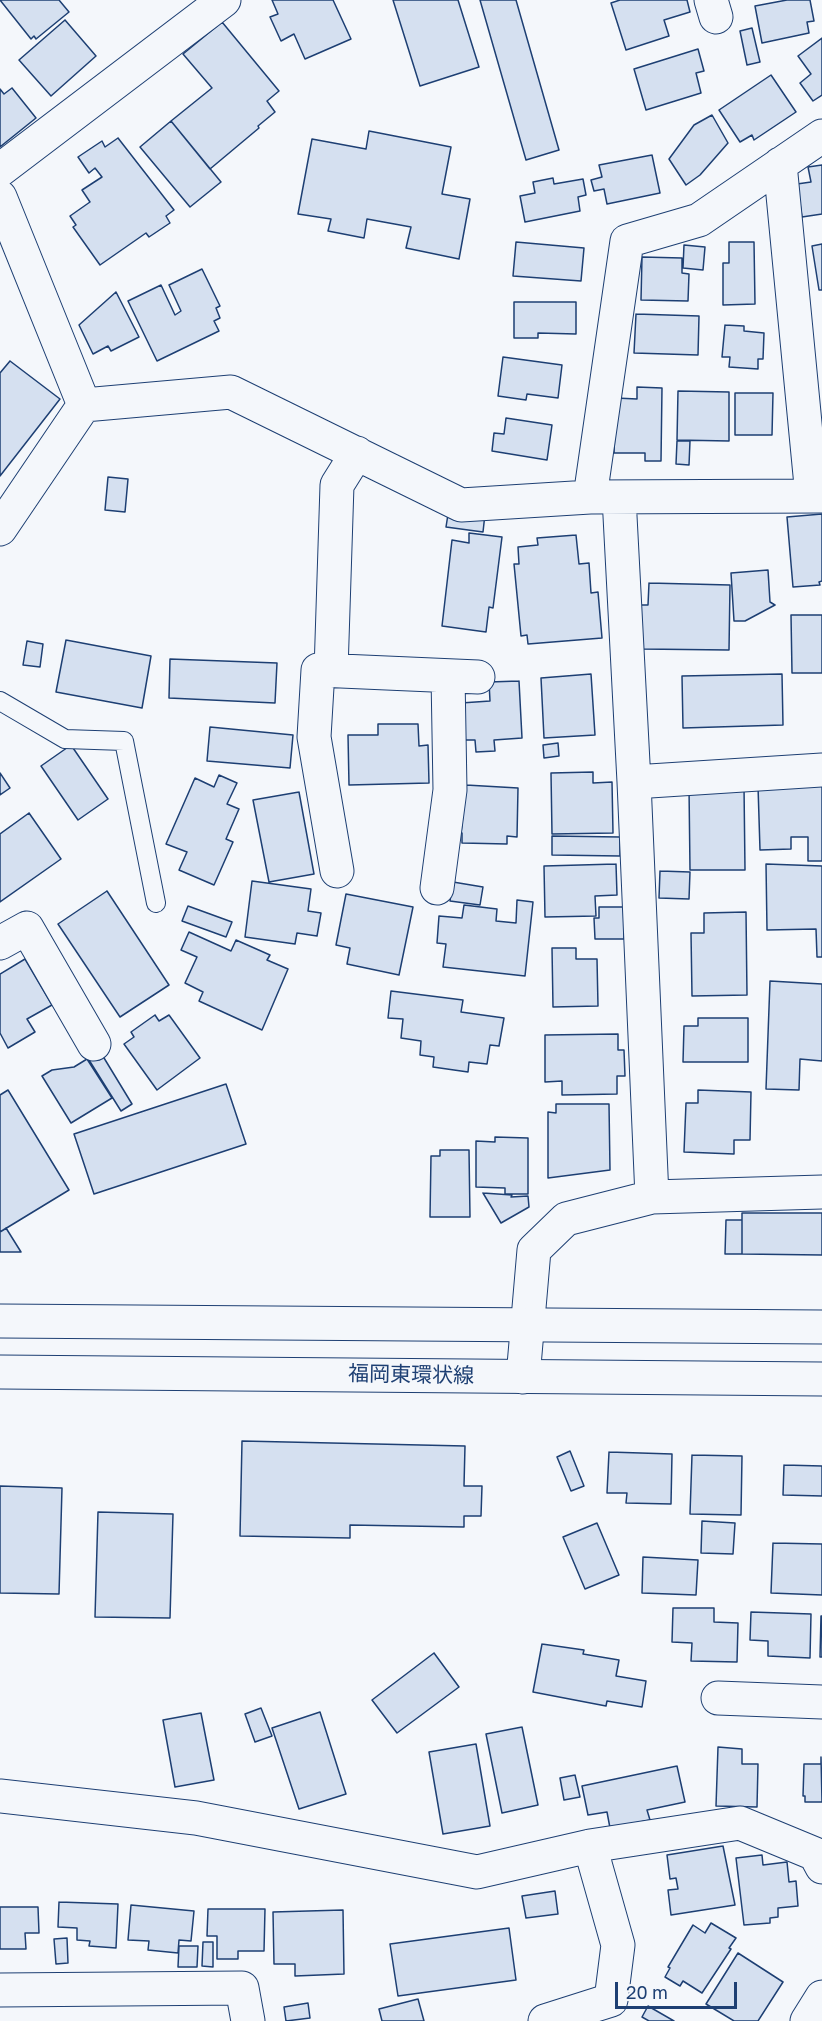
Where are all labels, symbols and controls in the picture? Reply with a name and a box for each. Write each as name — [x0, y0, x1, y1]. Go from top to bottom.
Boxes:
street label: 福岡東環状線 — [348, 1361, 474, 1389]
scale bar — [618, 1970, 740, 2008]
text: 20 m — [626, 1981, 668, 2003]

